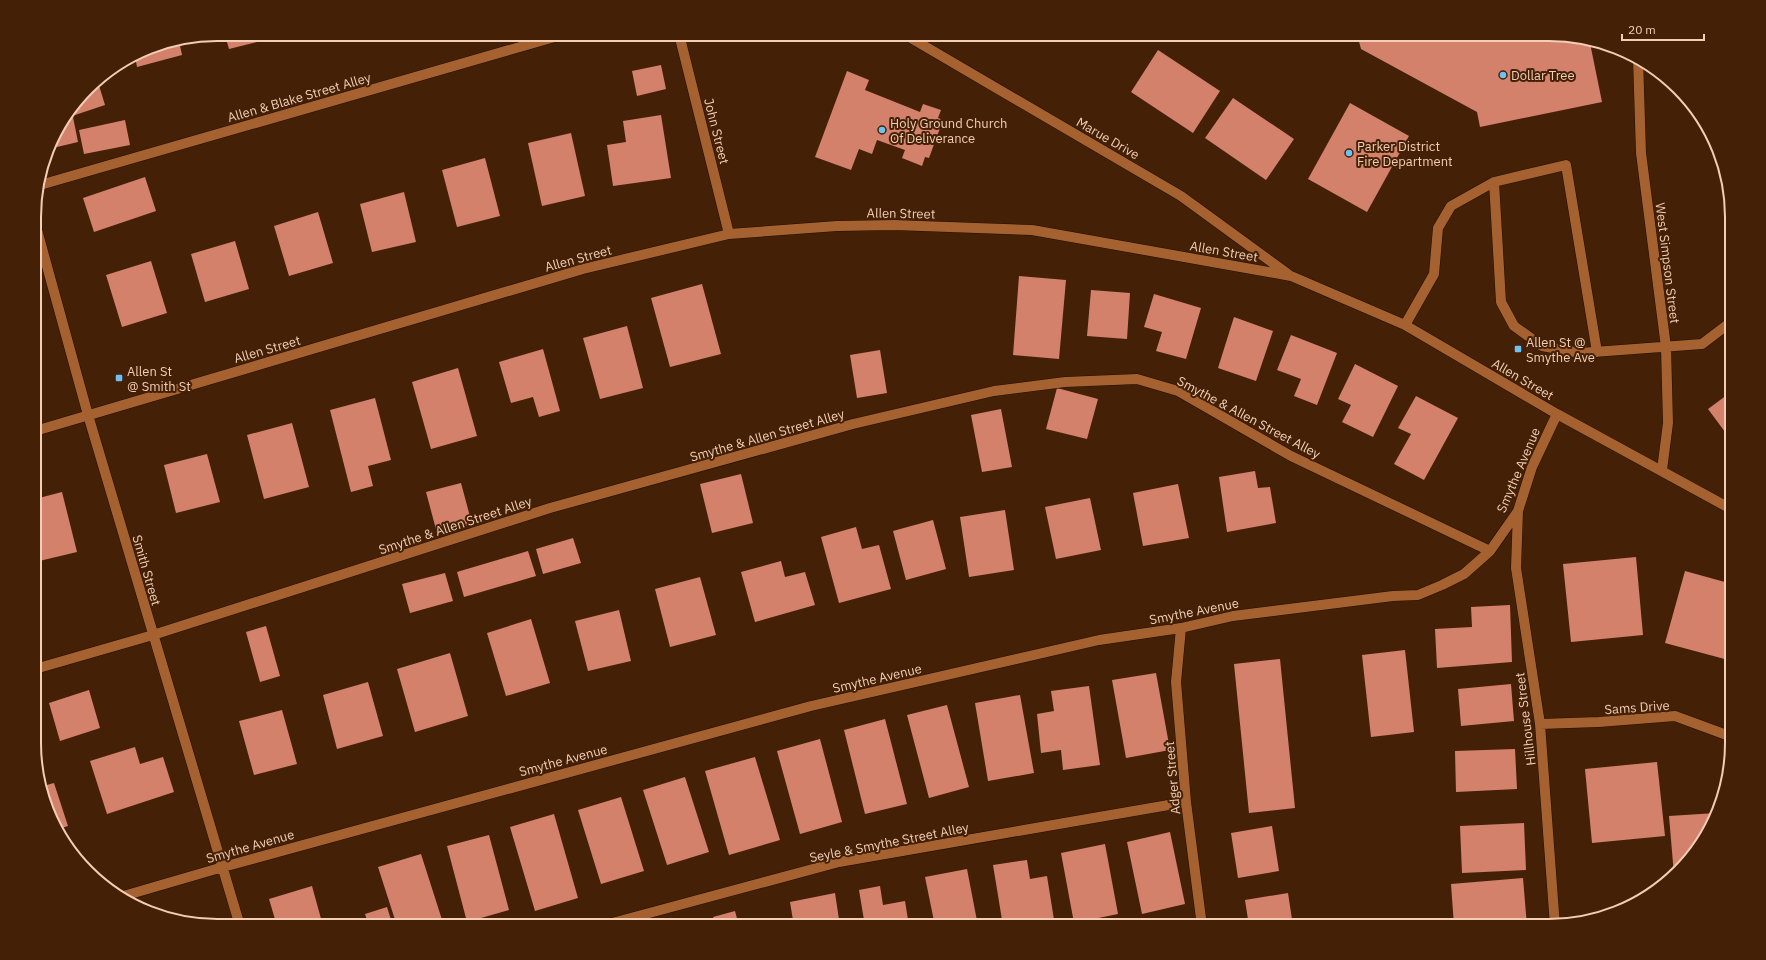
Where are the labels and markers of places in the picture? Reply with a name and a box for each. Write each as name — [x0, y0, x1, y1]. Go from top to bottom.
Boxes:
place label: Dollar Tree — [1511, 67, 1575, 84]
marker: Dollar Tree — [1498, 70, 1508, 80]
place label: Holy Ground Church Of Deliverance — [890, 115, 1007, 147]
marker: Holy Ground Church Of Deliverance — [877, 125, 887, 135]
place label: Parker District Fire Department — [1357, 138, 1453, 170]
marker: Parker District Fire Department — [1344, 148, 1354, 158]
place label: Allen St @ Smythe Ave — [1526, 334, 1595, 366]
marker: Allen St @ Smythe Ave — [1513, 344, 1523, 354]
place label: Allen St @ Smith St — [127, 363, 191, 395]
marker: Allen St @ Smith St — [114, 373, 124, 383]

